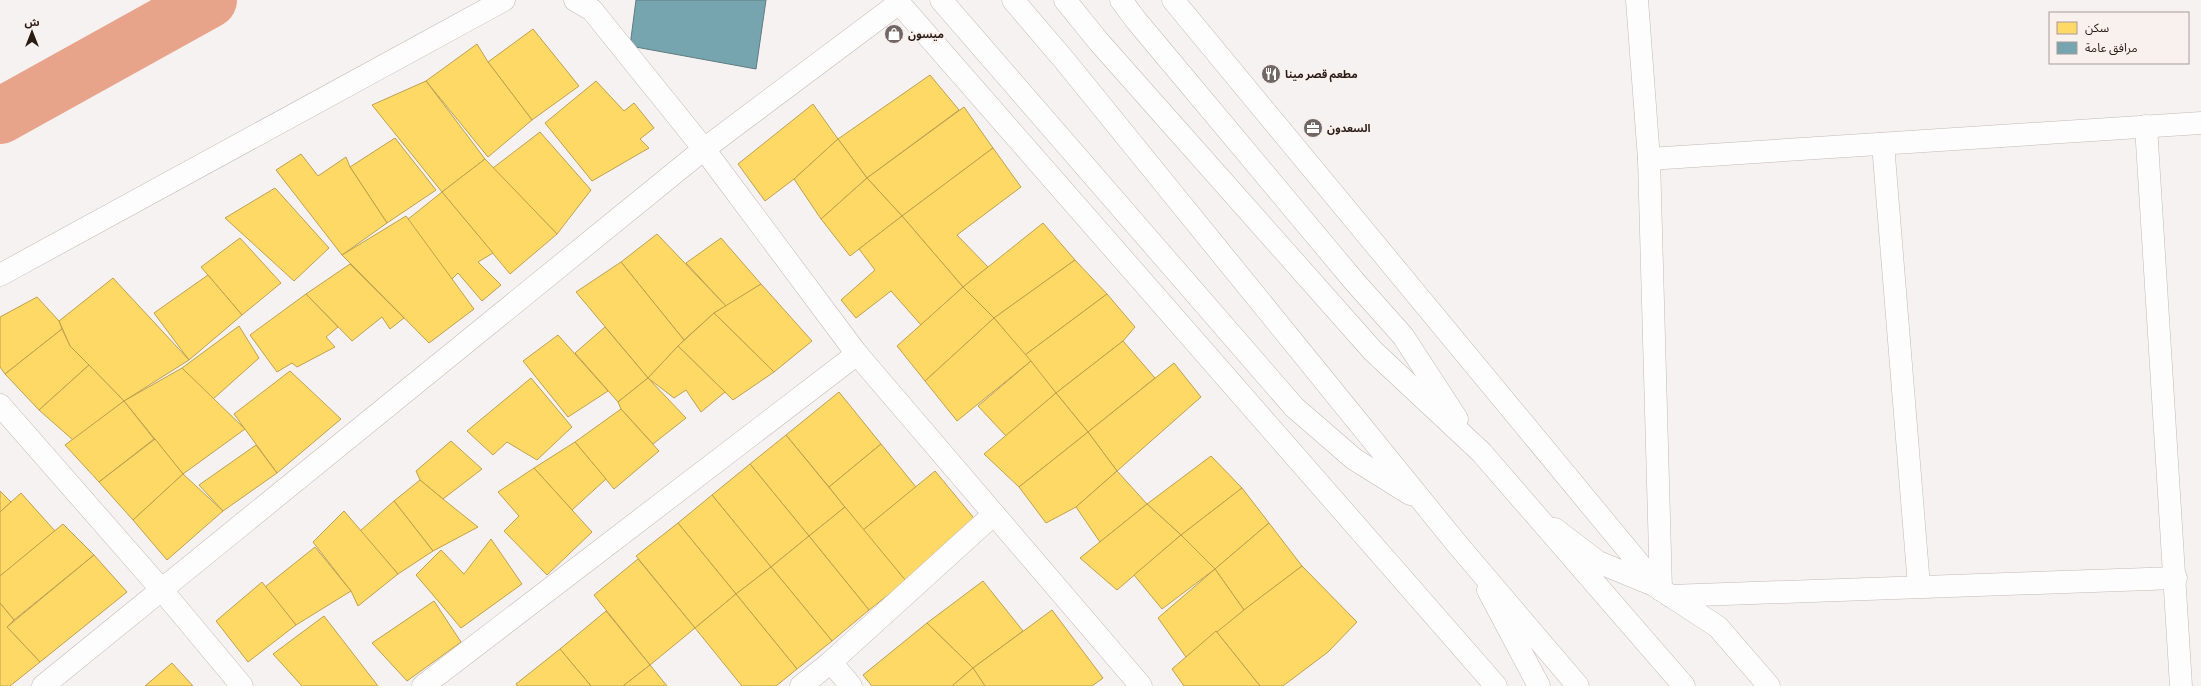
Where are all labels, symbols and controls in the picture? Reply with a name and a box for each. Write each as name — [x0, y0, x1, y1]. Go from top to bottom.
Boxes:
north arrow — [12, 12, 52, 52]
legend — [2049, 12, 2189, 64]
text: ش — [24, 16, 40, 29]
text: سكن — [2085, 21, 2109, 35]
shop icon: ميسون — [883, 23, 905, 45]
place label: ميسون — [908, 28, 944, 41]
text: مرافق عامة — [2085, 41, 2138, 56]
restaurant icon: مطعم قصر مينا — [1260, 63, 1282, 85]
place label: مطعم قصر مينا — [1285, 68, 1358, 83]
office icon: السعدون — [1302, 117, 1324, 139]
place label: السعدون — [1327, 122, 1370, 135]

